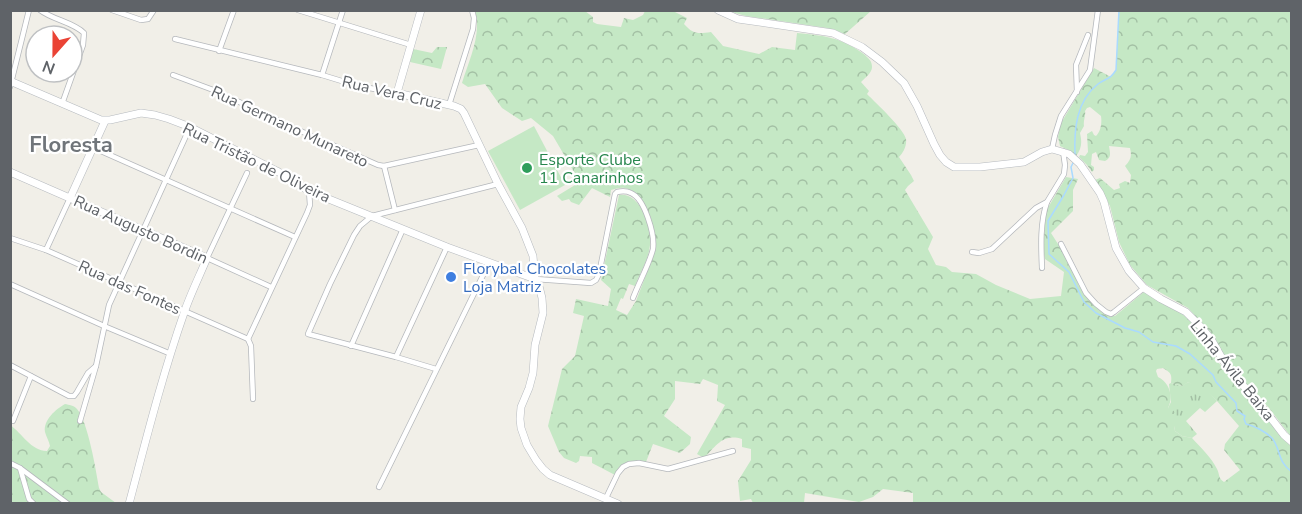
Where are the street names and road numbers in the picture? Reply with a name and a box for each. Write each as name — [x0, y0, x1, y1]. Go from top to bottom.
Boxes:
street label: Rua Vera Cruz — [340, 71, 444, 115]
street label: Rua Germano Munareto — [207, 81, 372, 173]
street label: Rua Tristão de Oliveira — [179, 118, 334, 208]
street label: Rua Augusto Bordin — [70, 190, 211, 269]
street label: Rua das Fontes — [75, 255, 184, 320]
street label: Linha Ávila Baixa — [1185, 316, 1280, 426]

